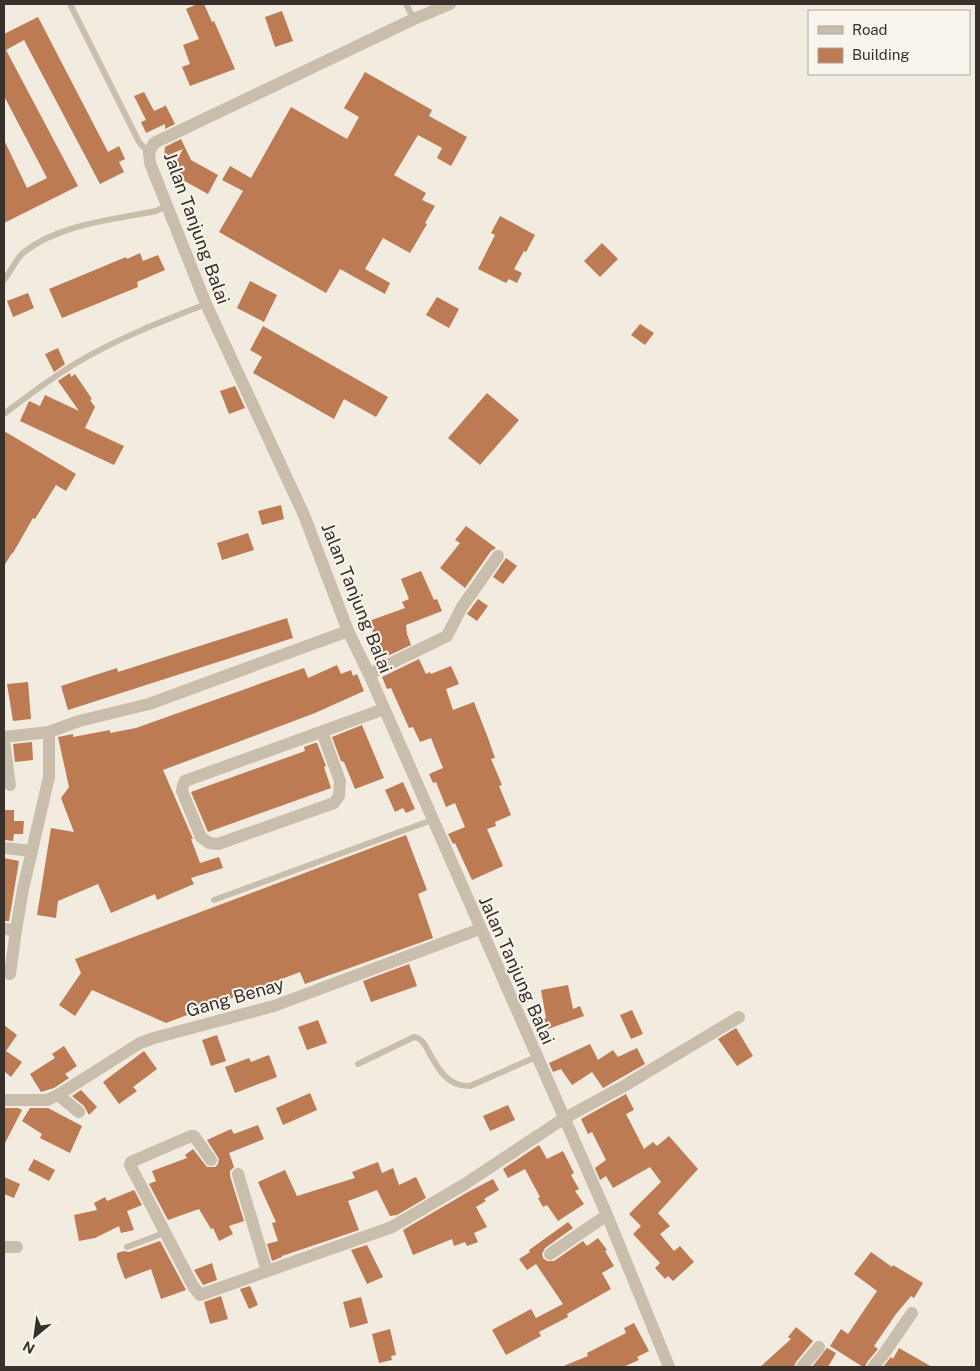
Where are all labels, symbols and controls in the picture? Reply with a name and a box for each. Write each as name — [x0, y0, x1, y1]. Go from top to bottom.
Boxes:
legend — [808, 10, 970, 75]
text: Road — [852, 21, 888, 38]
text: Building — [852, 46, 910, 63]
street label: Jalan Tanjung Balai — [160, 149, 234, 307]
street label: Jalan Tanjung Balai — [317, 520, 397, 676]
street label: Jalan Tanjung Balai — [475, 893, 559, 1047]
street label: Gang Benay — [184, 973, 287, 1021]
north arrow — [10, 1311, 60, 1361]
text: N — [20, 1338, 37, 1357]

